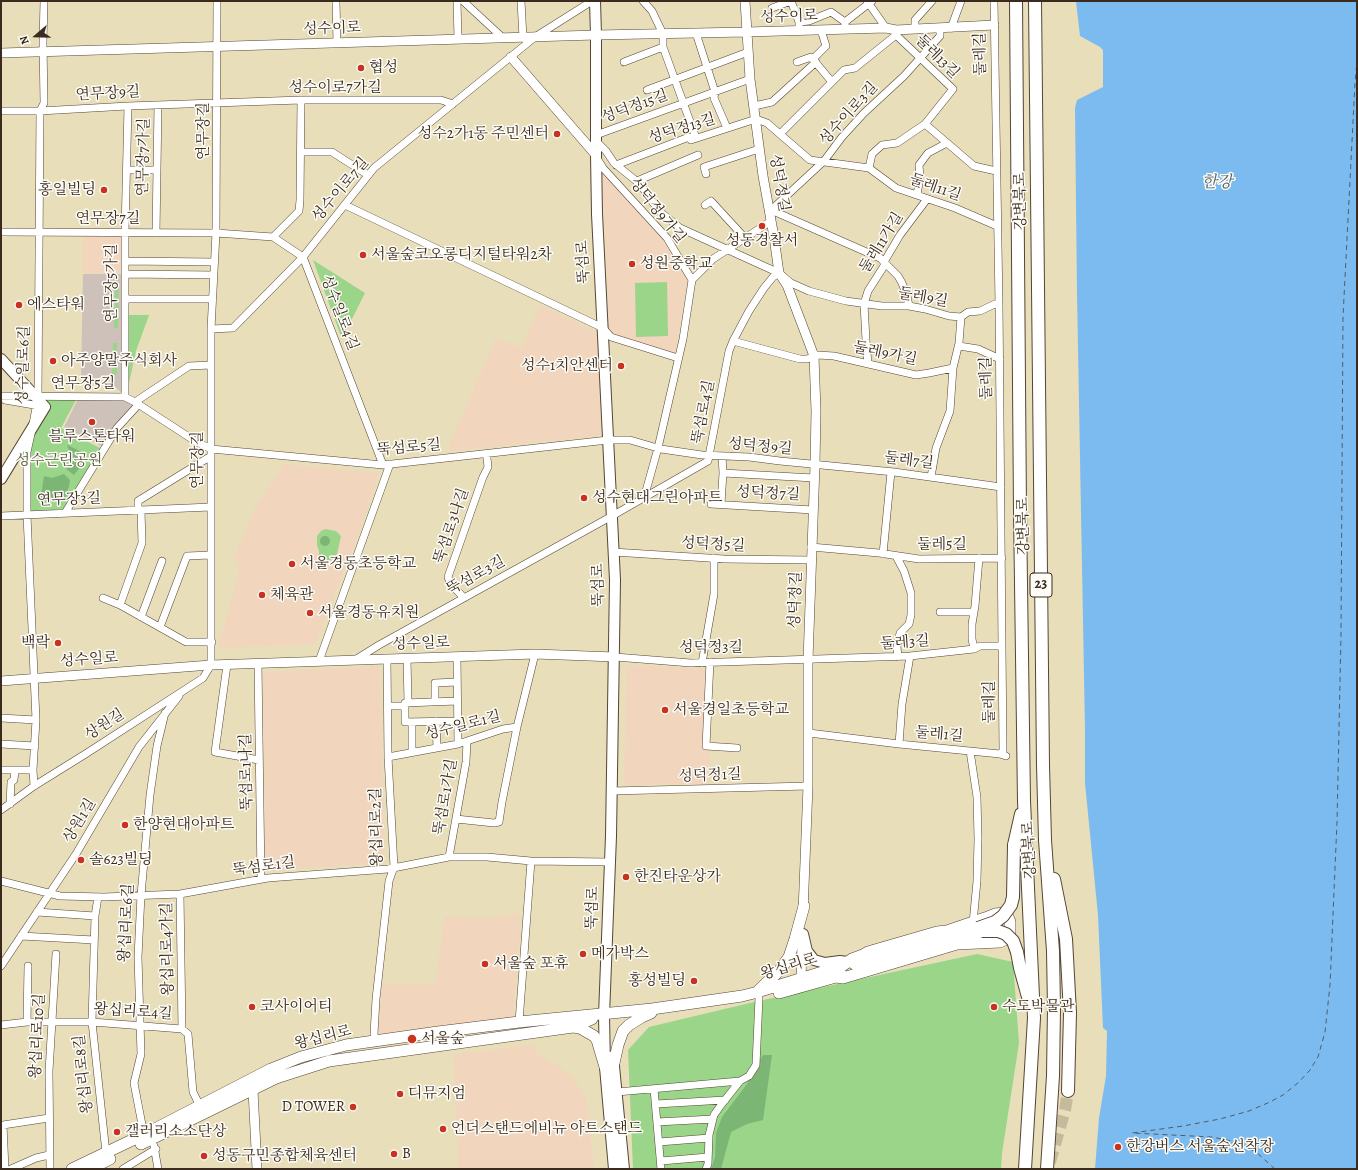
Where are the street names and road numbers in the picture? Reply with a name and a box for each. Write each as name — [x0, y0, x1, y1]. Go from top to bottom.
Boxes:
street label: 성수이로 — [760, 7, 818, 27]
street label: 성수이로 — [303, 19, 361, 39]
street label: 둘레13길 — [911, 31, 963, 83]
street label: 둘레길 — [972, 32, 990, 76]
street label: 성수이로7가길 — [288, 79, 382, 97]
street label: 성수이로3길 — [816, 79, 882, 149]
street label: 연무장9길 — [75, 83, 141, 105]
street label: 성덕정15길 — [599, 87, 671, 127]
street label: 연무장길 — [195, 102, 213, 160]
street label: 성덕정13길 — [646, 110, 718, 148]
street label: 연무장7가길 — [134, 117, 154, 197]
street label: 성덕정길 — [765, 153, 793, 213]
street label: 성수이로7길 — [309, 154, 373, 226]
street label: 둘레11길 — [907, 171, 963, 205]
street label: 강변북로 — [1011, 172, 1031, 230]
street label: 성덕정9가길 — [625, 175, 689, 247]
street label: 둘레11가길 — [856, 209, 908, 277]
street label: 연무장7길 — [76, 210, 140, 228]
street label: 뚝섬로 — [574, 240, 594, 284]
street label: 연무장5가길 — [103, 244, 121, 322]
street label: 성수일로4길 — [316, 273, 362, 353]
street label: 둘레9길 — [897, 285, 949, 311]
street label: 성수일로6길 — [14, 325, 34, 405]
street label: 둘레9가길 — [851, 338, 919, 370]
street label: 둘레길 — [978, 356, 996, 400]
street label: 연무장5길 — [51, 375, 115, 393]
street label: 뚝섬로4길 — [689, 379, 719, 445]
street label: 연무장길 — [189, 431, 207, 489]
street label: 성덕정9길 — [727, 435, 793, 459]
street label: 뚝섬로5길 — [376, 436, 442, 460]
street label: 둘레7길 — [883, 449, 935, 473]
street label: 성덕정7길 — [735, 483, 801, 505]
street label: 뚝섬로3나길 — [431, 486, 473, 566]
street label: 연무장3길 — [37, 490, 101, 510]
street label: 강변북로 — [1014, 497, 1034, 555]
street label: 성덕정5길 — [680, 534, 746, 556]
street label: 둘레5길 — [917, 536, 967, 554]
street label: 뚝섬로3길 — [444, 553, 508, 599]
street label: 뚝섬로 — [590, 563, 608, 607]
street label: 성덕정길 — [786, 571, 806, 629]
road number: 23 — [1030, 573, 1052, 597]
street label: 둘레3길 — [880, 632, 930, 654]
street label: 성수일로 — [392, 634, 450, 654]
street label: 성덕정3길 — [679, 639, 743, 657]
street label: 성수일로 — [59, 649, 119, 671]
street label: 둘레길 — [981, 680, 999, 724]
street label: 상원길 — [82, 706, 128, 744]
street label: 성수일로1길 — [423, 708, 503, 744]
street label: 둘레1길 — [914, 724, 964, 746]
street label: 뚝섬로1나길 — [237, 733, 257, 811]
street label: 뚝섬로1가길 — [430, 757, 462, 837]
street label: 성덕정1길 — [678, 766, 742, 786]
street label: 왕십리로2길 — [367, 787, 387, 867]
street label: 상원1길 — [60, 796, 100, 846]
street label: 강변북로 — [1019, 821, 1041, 879]
street label: 뚝섬로1길 — [232, 854, 296, 880]
street label: 왕십리로6길 — [116, 883, 138, 963]
street label: 뚝섬로 — [583, 886, 603, 930]
street label: 왕십리로4가길 — [158, 902, 178, 996]
street label: 왕십리로 — [759, 950, 819, 984]
street label: 왕십리로10길 — [27, 993, 49, 1079]
street label: 왕십리로4길 — [93, 1000, 173, 1024]
street label: 왕십리로 — [293, 1022, 353, 1054]
street label: 왕십리로8길 — [71, 1033, 97, 1115]

